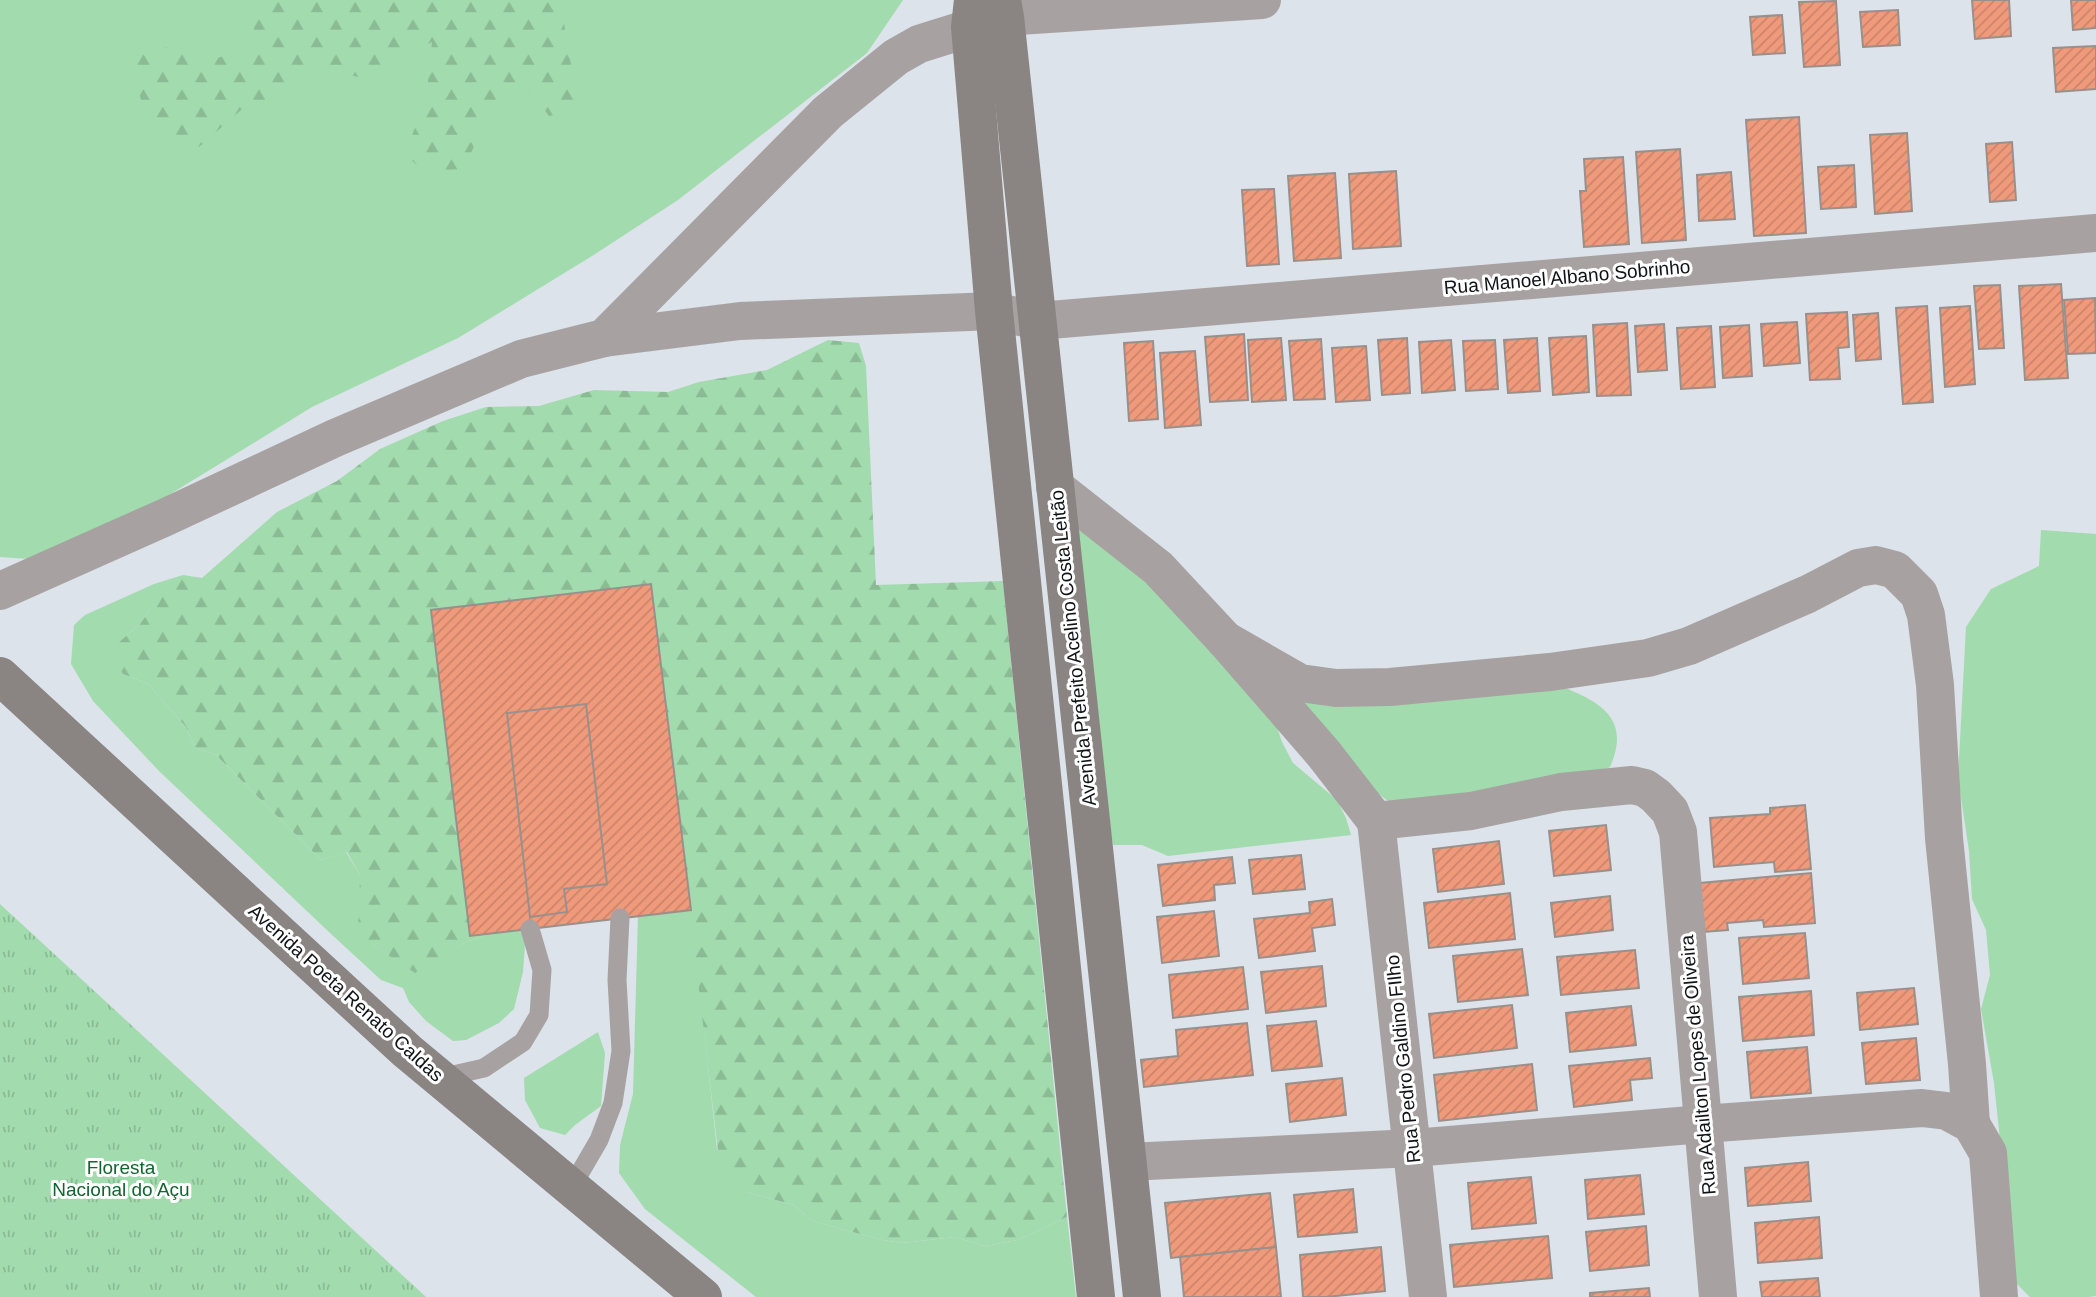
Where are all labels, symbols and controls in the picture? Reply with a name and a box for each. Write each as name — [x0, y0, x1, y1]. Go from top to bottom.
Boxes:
street label: Rua Manoel Albano Sobrinho — [1443, 256, 1691, 298]
street label: Avenida Prefeito Acelino Costa Leitão — [1046, 489, 1100, 807]
street label: Avenida Poeta Renato Caldas — [245, 900, 447, 1086]
street label: Rua Adailton Lopes de Oliveira — [1676, 934, 1720, 1196]
street label: Rua Pedro Galdino FIlho — [1382, 954, 1424, 1164]
park label: Floresta Nacional do Açu — [52, 1157, 190, 1200]

